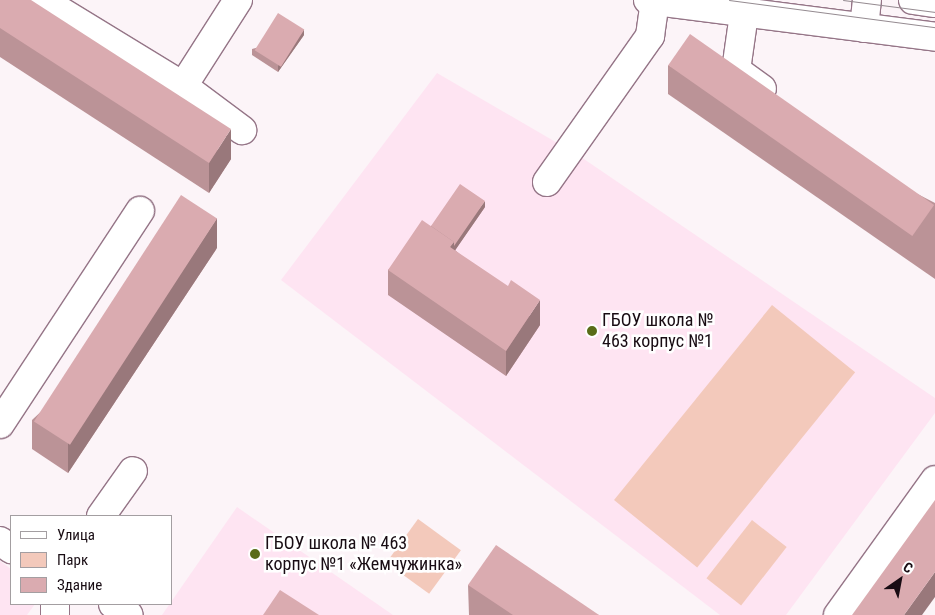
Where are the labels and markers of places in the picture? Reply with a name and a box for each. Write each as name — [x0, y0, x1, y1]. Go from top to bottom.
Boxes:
place label: ГБОУ школа № 463 корпус №1 — [602, 310, 713, 352]
marker: ГБОУ школа № 463 корпус №1 — [586, 325, 598, 337]
place label: ГБОУ школа № 463 корпус №1 «Жемчужинка» — [265, 533, 462, 576]
marker: ГБОУ школа № 463 корпус №1 «Жемчужинка» — [249, 548, 261, 560]

